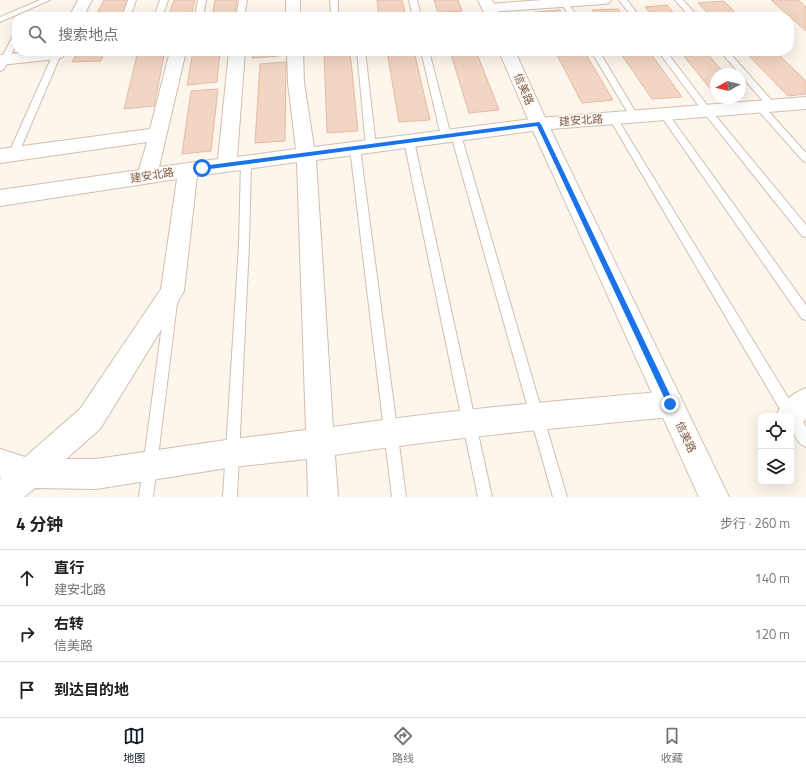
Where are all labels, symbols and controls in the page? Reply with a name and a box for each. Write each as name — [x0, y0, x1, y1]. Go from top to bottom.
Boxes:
search box — [12, 12, 794, 56]
icon: search — [26, 23, 48, 45]
text: 搜索地点 — [58, 23, 118, 46]
north arrow — [710, 68, 746, 104]
street label: 信美路 — [510, 71, 538, 107]
street label: 建安北路 — [558, 110, 604, 130]
route start — [193, 159, 211, 177]
street label: 建安北路 — [129, 164, 175, 186]
route end — [661, 395, 679, 413]
map controls — [758, 413, 794, 485]
button: locate — [758, 413, 794, 449]
street label: 信美路 — [672, 419, 700, 455]
button: layers — [758, 449, 794, 485]
text: 4 分钟 — [16, 511, 63, 537]
text: 步行 · 260 m — [720, 513, 790, 533]
text: 直行 — [54, 556, 84, 579]
icon: ahead — [16, 567, 38, 589]
text: 140 m — [754, 568, 790, 588]
text: 建安北路 — [54, 579, 106, 599]
text: 右转 — [54, 612, 84, 635]
icon: right — [16, 623, 38, 645]
text: 120 m — [754, 624, 790, 644]
text: 信美路 — [54, 635, 93, 655]
text: 到达目的地 — [54, 678, 129, 701]
icon: arrive — [16, 679, 38, 701]
tab: 地图 — [123, 725, 145, 766]
tab: 路线 — [392, 725, 414, 766]
tab: 收藏 — [661, 725, 683, 766]

